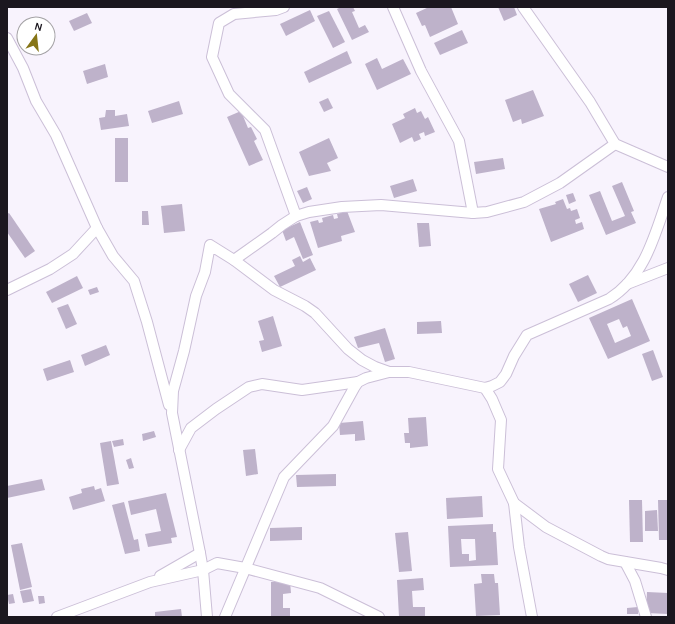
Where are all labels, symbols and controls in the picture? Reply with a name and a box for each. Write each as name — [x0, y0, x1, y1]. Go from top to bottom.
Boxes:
north arrow — [16, 16, 56, 56]
text: N — [33, 20, 44, 34]

